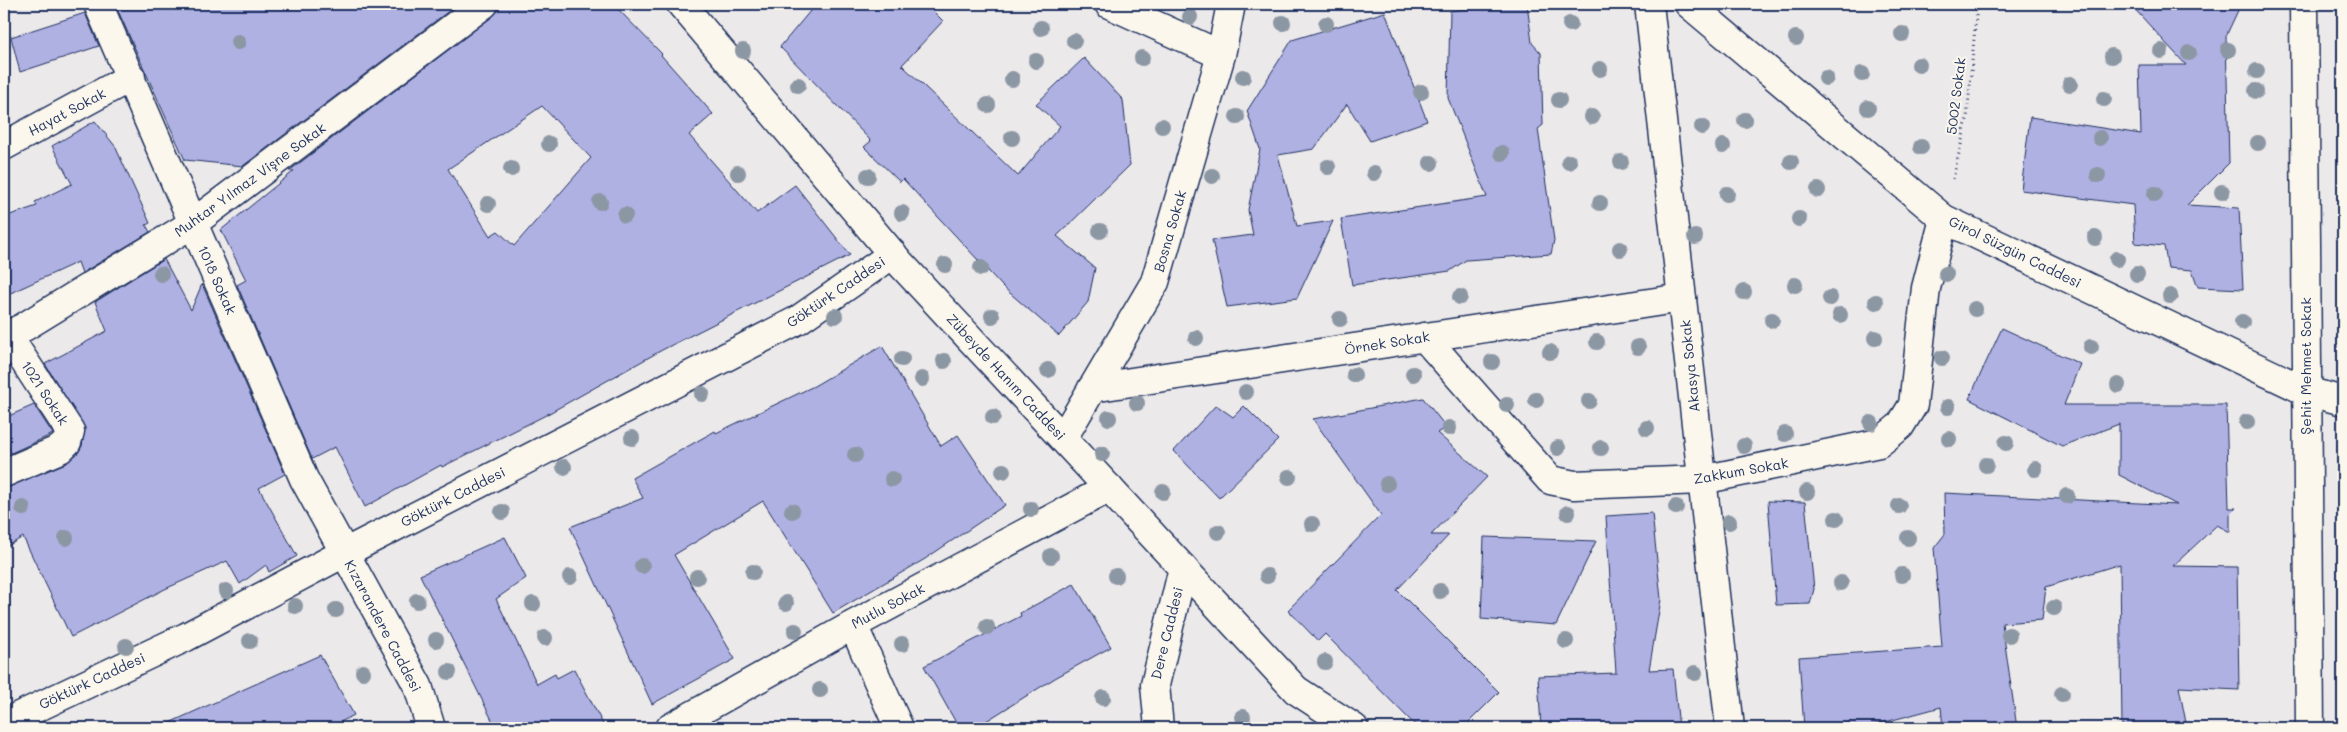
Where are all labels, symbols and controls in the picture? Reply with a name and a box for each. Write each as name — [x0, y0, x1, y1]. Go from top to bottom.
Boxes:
street label: 5002 Sokak — [1941, 56, 1970, 136]
street label: Hayat Sokak — [25, 83, 109, 140]
street label: Muhtar Yılmaz Vişne Sokak — [170, 118, 329, 241]
street label: Bosna Sokak — [1149, 188, 1190, 274]
street label: Girol Süzgün Caddesi — [1946, 211, 2085, 292]
street label: 1018 Sokak — [194, 242, 241, 317]
street label: Göktürk Caddesi — [783, 252, 889, 332]
street label: Şehit Mehmet Sokak — [2296, 297, 2315, 435]
street label: Zübeyde Hanım Caddesi — [943, 309, 1070, 444]
street label: Akasya Sokak — [1675, 319, 1704, 413]
street label: Örnek Sokak — [1343, 326, 1431, 359]
street label: 1021 Sokak — [18, 357, 73, 429]
street label: Zakkum Sokak — [1692, 453, 1790, 488]
street label: Göktürk Caddesi — [397, 462, 508, 531]
street label: Kızarandere Caddesi — [341, 556, 426, 695]
street label: Mutlu Sokak — [848, 578, 928, 633]
street label: Dere Caddesi — [1146, 585, 1187, 681]
street label: Göktürk Caddesi — [36, 648, 148, 713]

